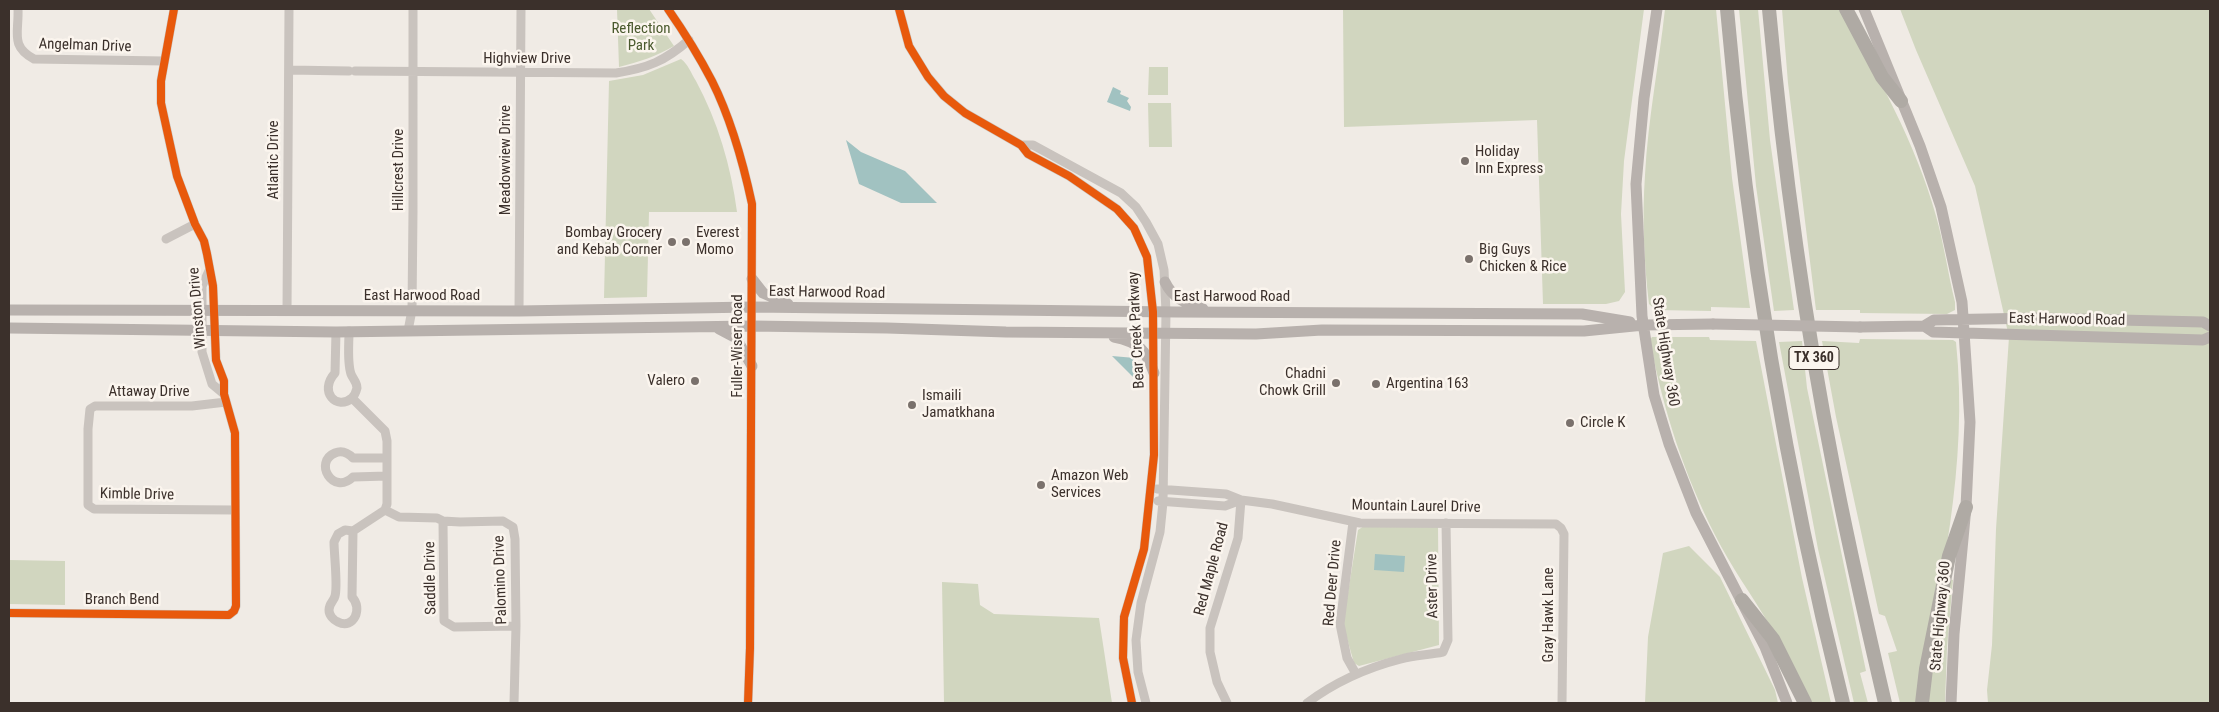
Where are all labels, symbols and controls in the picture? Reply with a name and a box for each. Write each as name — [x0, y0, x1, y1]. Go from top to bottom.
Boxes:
park label: Reflection Park — [611, 20, 671, 55]
street label: Angelman Drive — [38, 35, 132, 57]
street label: Highview Drive — [483, 50, 571, 68]
street label: Meadowview Drive — [497, 105, 515, 215]
street label: Atlantic Drive — [265, 120, 283, 200]
street label: Hillcrest Drive — [390, 129, 408, 211]
place label: Holiday Inn Express — [1475, 143, 1543, 178]
marker: Holiday Inn Express — [1459, 155, 1471, 167]
place label: Bombay Grocery and Kebab Corner — [557, 224, 662, 259]
place label: Everest Momo — [696, 224, 739, 259]
marker: Bombay Grocery and Kebab Corner — [666, 236, 678, 248]
marker: Everest Momo — [680, 236, 692, 248]
place label: Big Guys Chicken & Rice — [1479, 241, 1566, 276]
marker: Big Guys Chicken & Rice — [1463, 253, 1475, 265]
street label: Winston Drive — [185, 267, 211, 349]
street label: Bear Creek Parkway — [1125, 271, 1149, 389]
street label: East Harwood Road — [769, 283, 885, 303]
street label: East Harwood Road — [364, 287, 480, 305]
street label: East Harwood Road — [1174, 288, 1290, 306]
street label: Fuller-Wiser Road — [729, 294, 747, 398]
street label: State Highway 360 — [1647, 296, 1683, 408]
street label: East Harwood Road — [2009, 310, 2125, 330]
road number: TX 360 — [1789, 346, 1839, 369]
place label: Chadni Chowk Grill — [1259, 365, 1326, 400]
place label: Valero — [647, 372, 685, 390]
marker: Valero — [689, 375, 701, 387]
place label: Argentina 163 — [1386, 375, 1469, 393]
marker: Chadni Chowk Grill — [1330, 377, 1342, 389]
marker: Argentina 163 — [1370, 378, 1382, 390]
street label: Attaway Drive — [108, 383, 190, 401]
place label: Ismaili Jamatkhana — [922, 387, 995, 422]
marker: Ismaili Jamatkhana — [906, 399, 918, 411]
place label: Circle K — [1580, 414, 1625, 432]
marker: Circle K — [1564, 417, 1576, 429]
place label: Amazon Web Services — [1051, 467, 1128, 502]
marker: Amazon Web Services — [1035, 479, 1047, 491]
street label: Kimble Drive — [100, 485, 174, 505]
street label: Mountain Laurel Drive — [1351, 497, 1481, 517]
street label: Red Maple Road — [1191, 520, 1233, 618]
street label: Palomino Drive — [490, 535, 512, 625]
street label: Red Deer Drive — [1320, 539, 1346, 627]
street label: Saddle Drive — [421, 541, 441, 615]
street label: Aster Drive — [1423, 553, 1443, 619]
street label: State Highway 360 — [1927, 560, 1955, 672]
street label: Gray Hawk Lane — [1540, 568, 1558, 662]
street label: Branch Bend — [85, 591, 159, 609]

